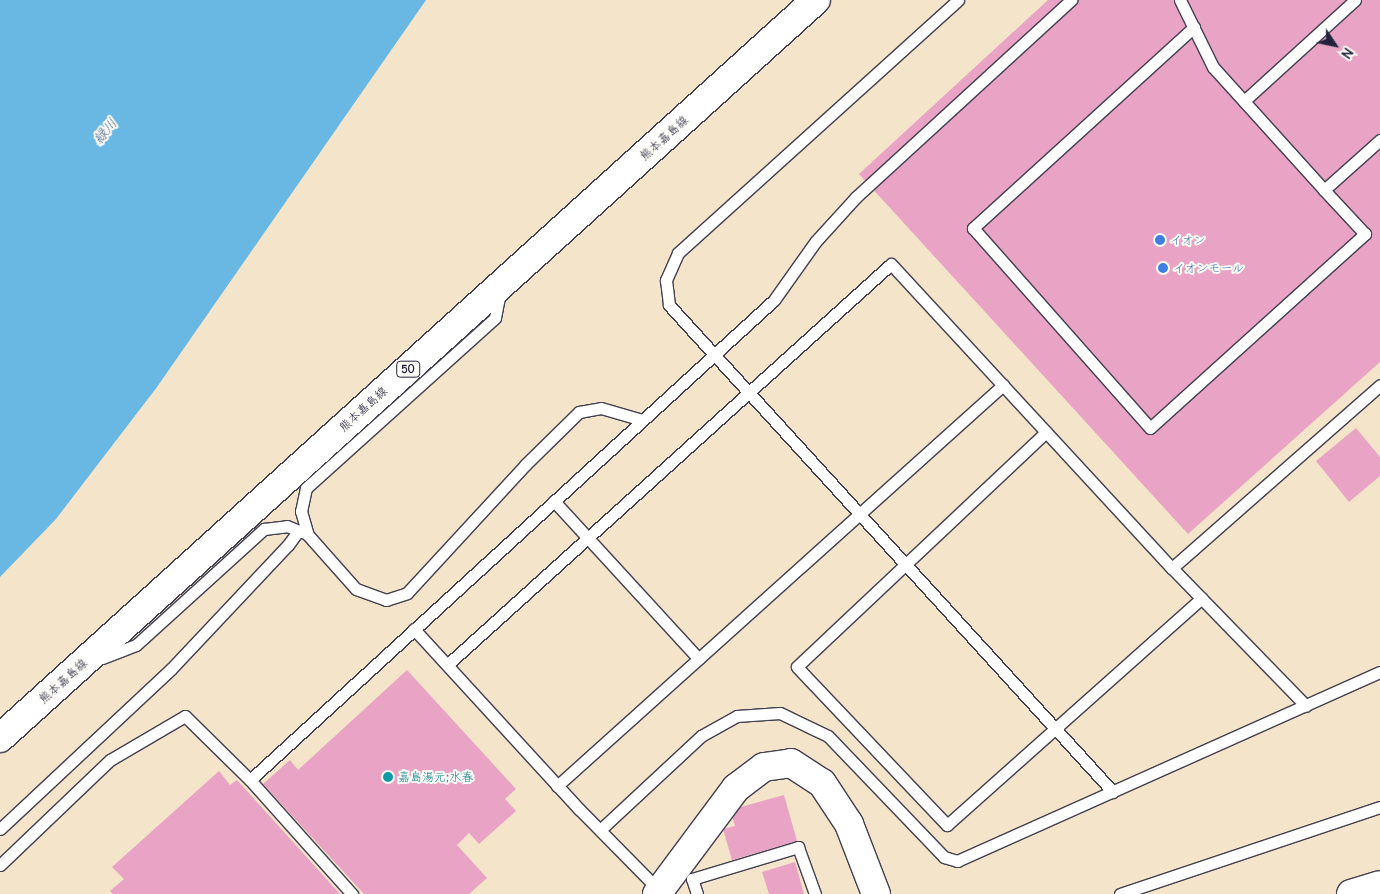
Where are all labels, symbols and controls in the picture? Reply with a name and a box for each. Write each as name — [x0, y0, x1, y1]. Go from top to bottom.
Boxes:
north arrow — [1310, 20, 1360, 70]
text: N — [1337, 44, 1358, 62]
street label: 熊本嘉島線 — [637, 113, 691, 163]
water label: 緑川 — [90, 115, 120, 147]
place label: イオン — [1170, 233, 1206, 247]
marker: イオン — [1154, 234, 1166, 246]
place label: イオンモール — [1173, 261, 1245, 275]
marker: イオンモール — [1157, 262, 1169, 274]
road number: 50 — [396, 360, 420, 378]
street label: 熊本嘉島線 — [336, 384, 390, 434]
street label: 熊本嘉島線 — [36, 656, 90, 706]
place label: 嘉島湯元;水春 — [398, 770, 473, 784]
marker: 嘉島湯元;水春 — [382, 771, 394, 783]

